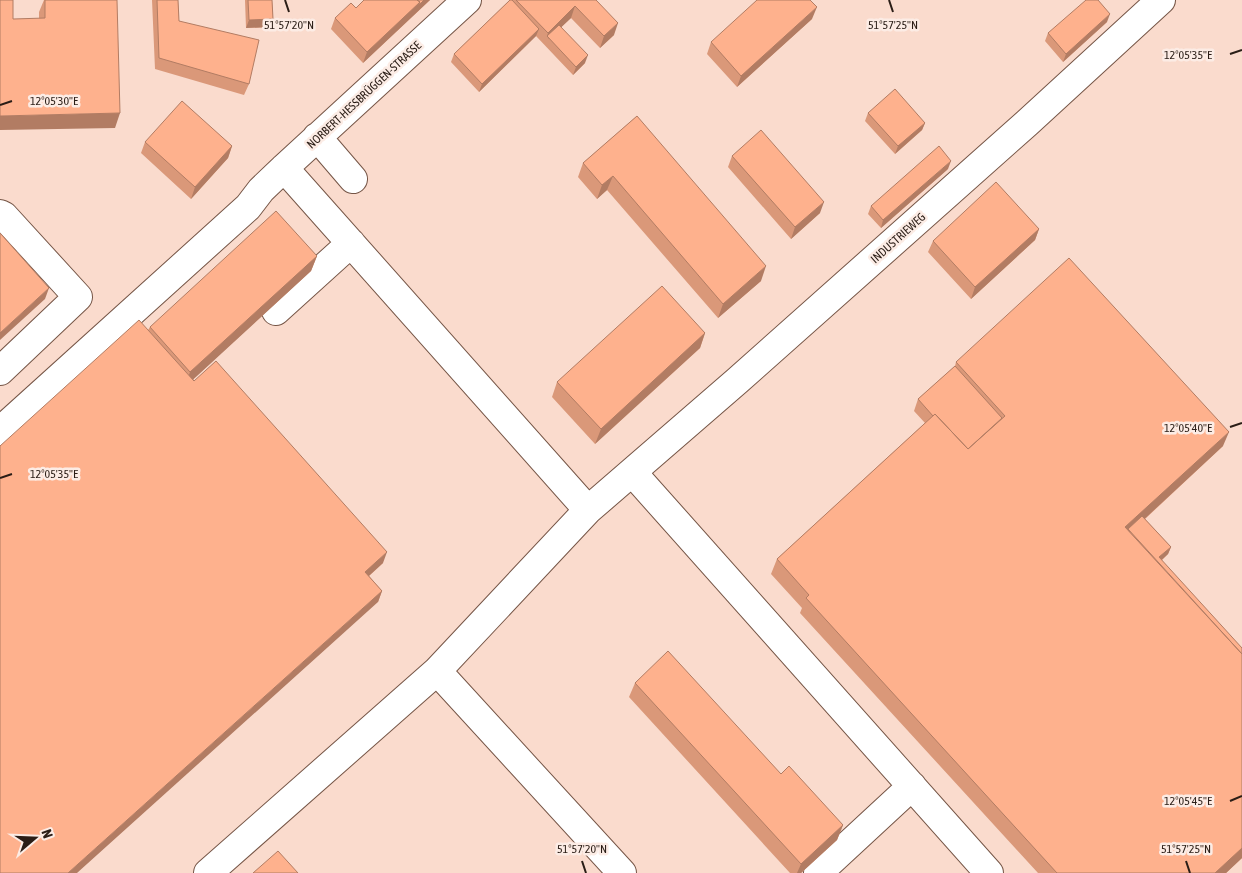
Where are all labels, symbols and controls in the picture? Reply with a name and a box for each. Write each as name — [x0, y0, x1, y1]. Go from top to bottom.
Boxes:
text: 51°57'20"N — [264, 18, 314, 32]
text: 51°57'25"N — [868, 18, 918, 32]
street label: NORBERT-HESSBRÜGGEN-STRASSE — [304, 38, 424, 152]
text: 12°05'35"E — [1164, 48, 1212, 62]
text: 12°05'30"E — [30, 94, 78, 108]
street label: INDUSTRIEWEG — [868, 210, 928, 266]
text: 12°05'40"E — [1164, 421, 1212, 435]
text: 12°05'35"E — [30, 467, 78, 481]
text: 12°05'45"E — [1164, 794, 1212, 808]
north arrow — [10, 813, 60, 863]
text: N — [38, 827, 56, 840]
text: 51°57'20"N — [557, 842, 607, 856]
text: 51°57'25"N — [1161, 842, 1211, 856]

